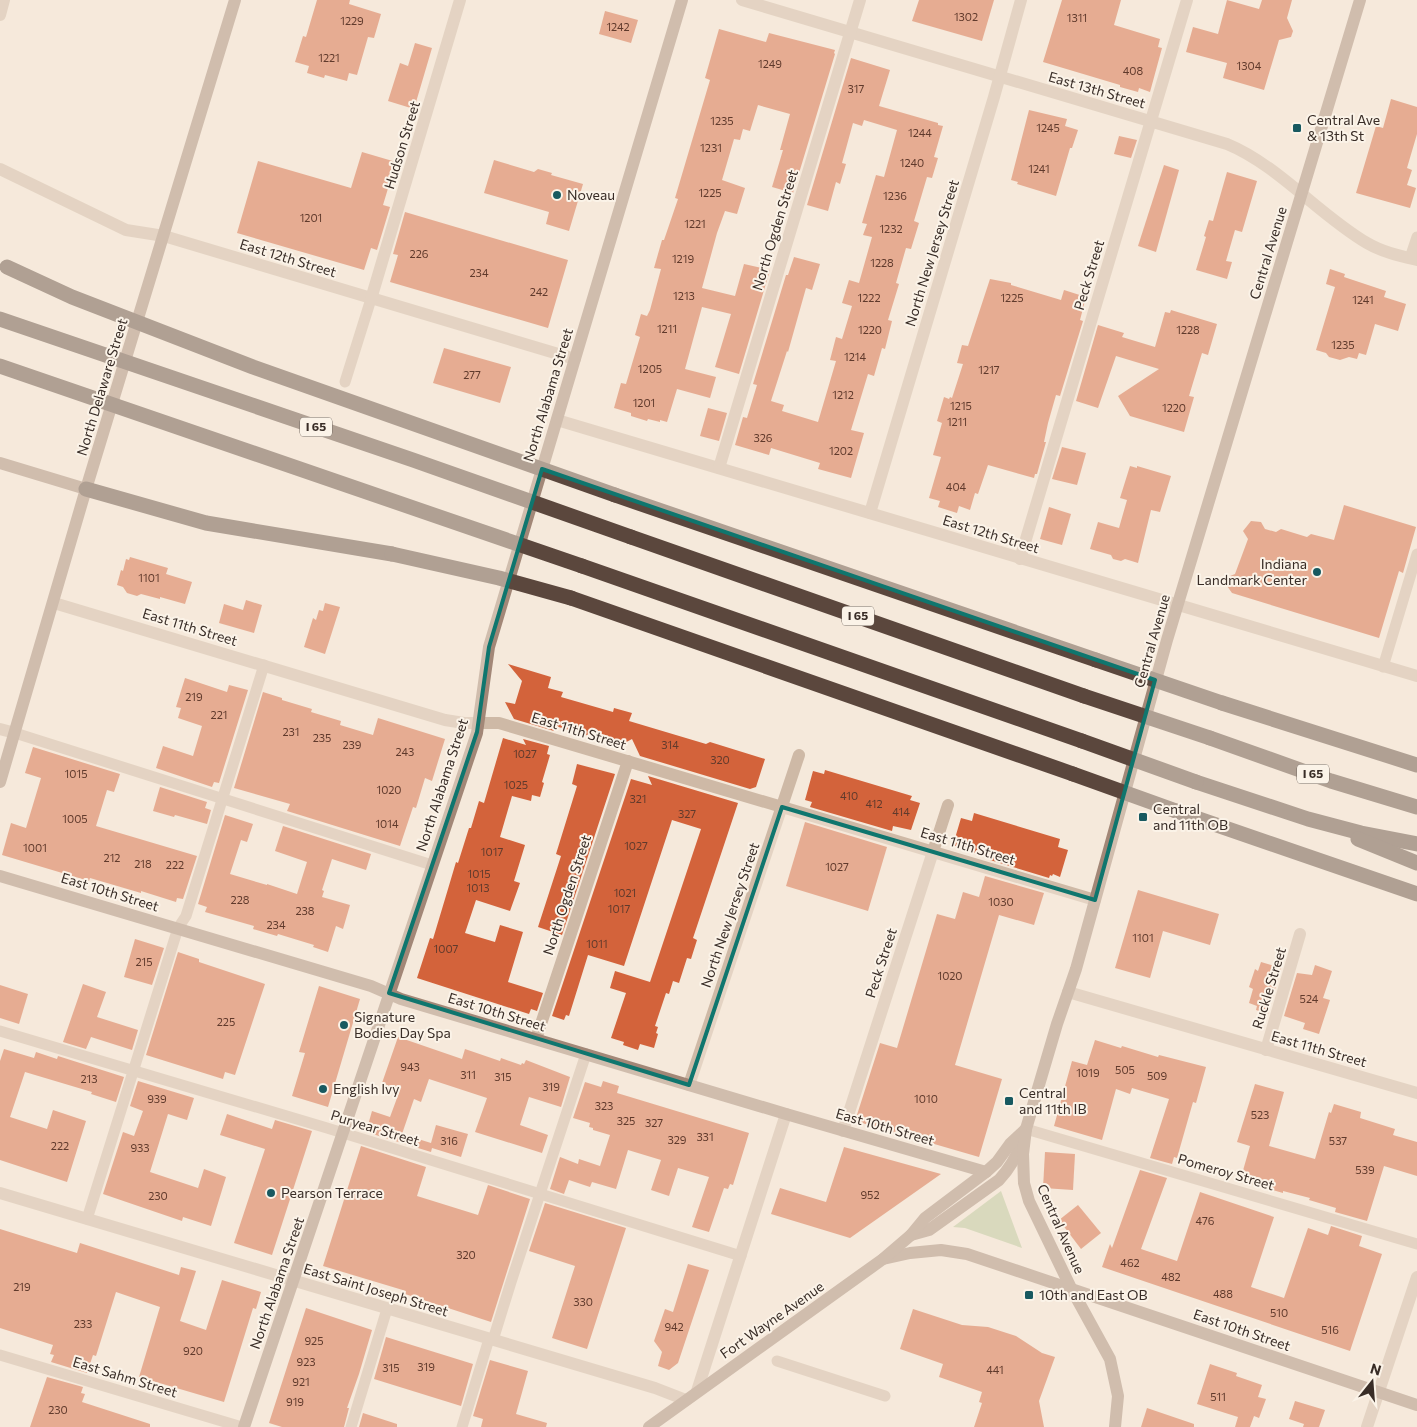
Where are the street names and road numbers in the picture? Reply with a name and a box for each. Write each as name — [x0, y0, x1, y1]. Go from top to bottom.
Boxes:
street label: East 13th Street — [1047, 68, 1148, 112]
street label: Hudson Street — [380, 98, 423, 191]
street label: North Ogden Street — [748, 167, 801, 292]
street label: North New Jersey Street — [901, 177, 962, 328]
street label: Central Avenue — [1245, 204, 1290, 301]
street label: East 12th Street — [238, 235, 339, 280]
street label: Peck Street — [1070, 237, 1107, 312]
street label: North Delaware Street — [73, 316, 131, 458]
street label: North Alabama Street — [519, 326, 576, 464]
road number: I 65 — [300, 418, 332, 437]
street label: East 12th Street — [941, 511, 1042, 556]
street label: Central Avenue — [1130, 592, 1173, 690]
street label: East 11th Street — [141, 604, 240, 649]
road number: I 65 — [842, 606, 874, 626]
street label: East 11th Street — [530, 708, 629, 753]
street label: North Alabama Street — [412, 716, 471, 854]
road number: I 65 — [1297, 764, 1329, 784]
street label: East 11th Street — [919, 823, 1018, 868]
street label: North Ogden Street — [539, 832, 594, 957]
street label: North New Jersey Street — [697, 840, 762, 990]
street label: East 10th Street — [59, 869, 161, 915]
street label: Peck Street — [861, 925, 900, 1000]
street label: Ruckle Street — [1248, 945, 1289, 1031]
street label: East 10th Street — [446, 989, 548, 1035]
street label: East 11th Street — [1270, 1027, 1369, 1070]
street label: East 10th Street — [834, 1104, 937, 1149]
street label: Puryear Street — [329, 1106, 422, 1149]
street label: Pomeroy Street — [1176, 1150, 1277, 1193]
street label: Central Avenue — [1034, 1181, 1089, 1276]
street label: North Alabama Street — [246, 1214, 307, 1351]
street label: East Saint Joseph Street — [302, 1259, 451, 1320]
street label: Fort Wayne Avenue — [717, 1277, 827, 1362]
street label: East 10th Street — [1191, 1305, 1293, 1354]
street label: East Sahm Street — [71, 1353, 180, 1401]

